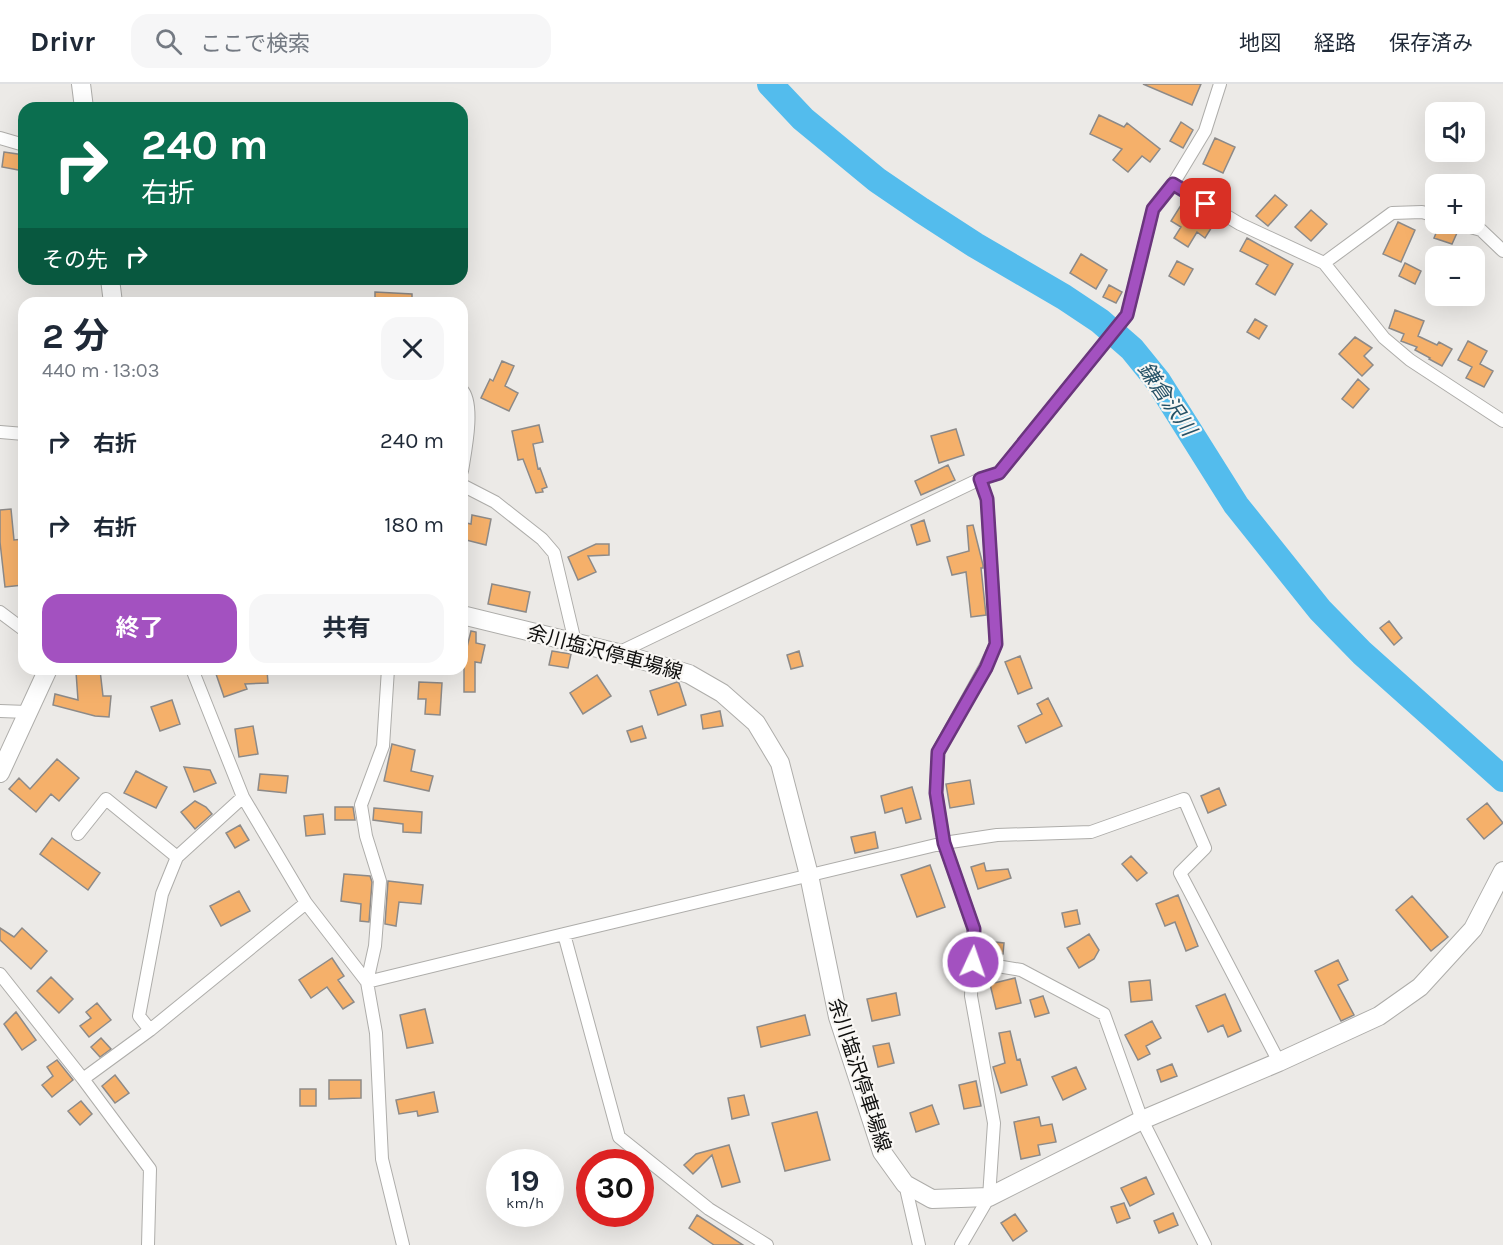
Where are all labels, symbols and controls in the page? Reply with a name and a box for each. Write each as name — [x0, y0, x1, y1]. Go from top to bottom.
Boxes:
search box — [131, 14, 551, 68]
text: Drivr — [30, 25, 95, 58]
icon: search — [152, 25, 185, 58]
text: ここで検索 — [200, 31, 310, 57]
text: 地図 — [1239, 31, 1281, 55]
text: 経路 — [1314, 31, 1356, 55]
text: 保存済み — [1389, 31, 1473, 55]
map controls — [1425, 102, 1485, 306]
button: sound — [1425, 102, 1485, 162]
text: 240 m — [141, 120, 268, 170]
icon: right — [42, 126, 120, 204]
button: + — [1425, 174, 1485, 234]
text: 右折 — [141, 177, 195, 209]
pin — [1180, 178, 1231, 229]
icon: arrive — [1189, 187, 1222, 220]
icon: right — [120, 240, 153, 273]
button: − — [1425, 246, 1485, 306]
text: その先 — [42, 247, 108, 273]
text: 2 分 — [42, 315, 109, 357]
button: close — [381, 317, 444, 380]
water label: 鎌倉沢川 — [1133, 358, 1202, 442]
text: 440 m · 13:03 — [42, 359, 159, 382]
icon: right — [42, 425, 75, 458]
text: 240 m — [380, 428, 444, 454]
text: 右折 — [93, 431, 137, 457]
icon: right — [42, 509, 75, 542]
text: 180 m — [384, 512, 444, 538]
text: 右折 — [93, 515, 137, 541]
button: 終了 — [42, 594, 237, 663]
button: 共有 — [249, 594, 444, 663]
street label: 余川塩沢停車場線 — [525, 621, 685, 684]
position arrow — [941, 930, 1005, 994]
street label: 余川塩沢停車場線 — [824, 996, 895, 1155]
speed limit sign: 30 — [576, 1149, 654, 1227]
text: 19 — [510, 1163, 539, 1199]
text: km/h — [506, 1194, 544, 1212]

